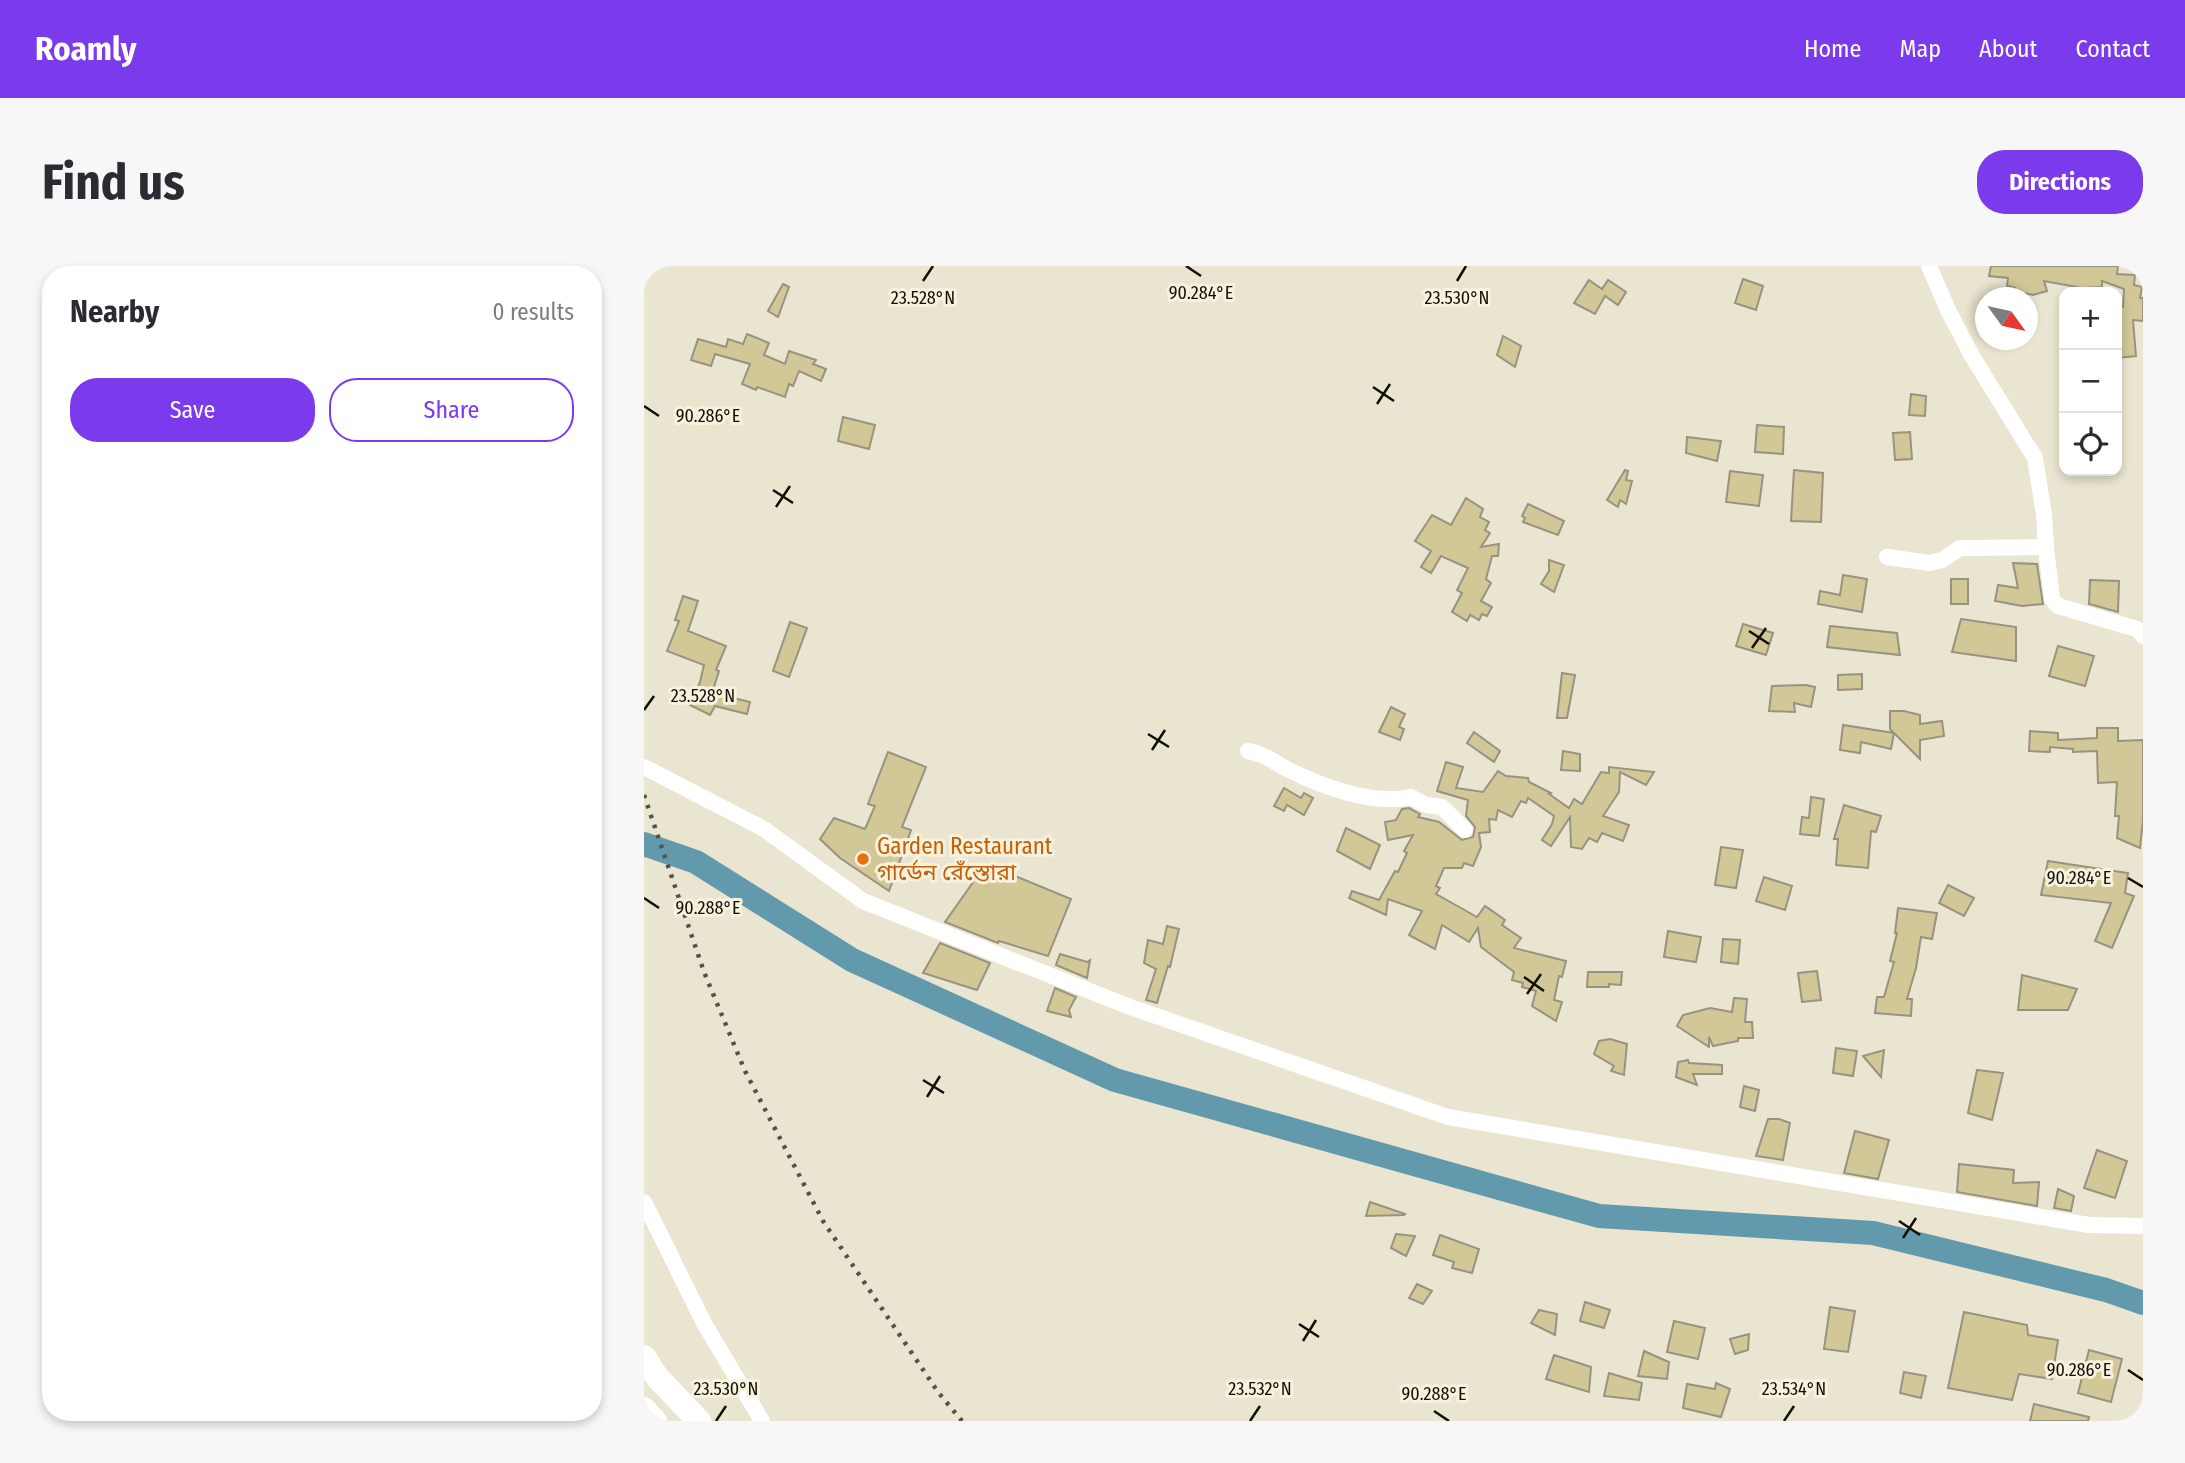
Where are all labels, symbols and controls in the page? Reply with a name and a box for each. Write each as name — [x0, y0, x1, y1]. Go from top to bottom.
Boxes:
text: Roamly — [35, 29, 136, 69]
text: Home — [1804, 35, 1861, 63]
text: Map — [1899, 35, 1941, 63]
text: About — [1979, 35, 2037, 63]
text: Contact — [2075, 35, 2150, 63]
button: Directions — [1977, 150, 2143, 214]
text: Find us — [42, 153, 185, 212]
text: 90.284°E — [1169, 282, 1233, 304]
text: 23.528°N — [891, 287, 955, 309]
text: 23.530°N — [1424, 287, 1490, 309]
north arrow — [1975, 287, 2038, 350]
map controls — [2059, 287, 2122, 476]
button: + — [2059, 287, 2122, 350]
text: Nearby — [70, 294, 159, 330]
text: 0 results — [493, 298, 574, 326]
button: − — [2059, 350, 2122, 413]
button: Save — [70, 378, 315, 442]
button: Share — [329, 378, 574, 442]
text: 90.286°E — [676, 405, 740, 427]
button: locate — [2059, 413, 2122, 476]
text: 23.528°N — [671, 685, 735, 707]
place label: Garden Restaurant গার্ডেন রেঁস্তোরা — [877, 832, 1053, 886]
marker: Garden Restaurant গার্ডেন রেঁস্তোরা — [855, 851, 871, 867]
text: 90.284°E — [2047, 867, 2111, 889]
text: 90.288°E — [676, 897, 740, 919]
text: 90.286°E — [2047, 1359, 2111, 1381]
text: 23.530°N — [693, 1378, 759, 1400]
text: 23.532°N — [1228, 1378, 1292, 1400]
text: 23.534°N — [1762, 1378, 1826, 1400]
text: 90.288°E — [1402, 1383, 1466, 1405]

